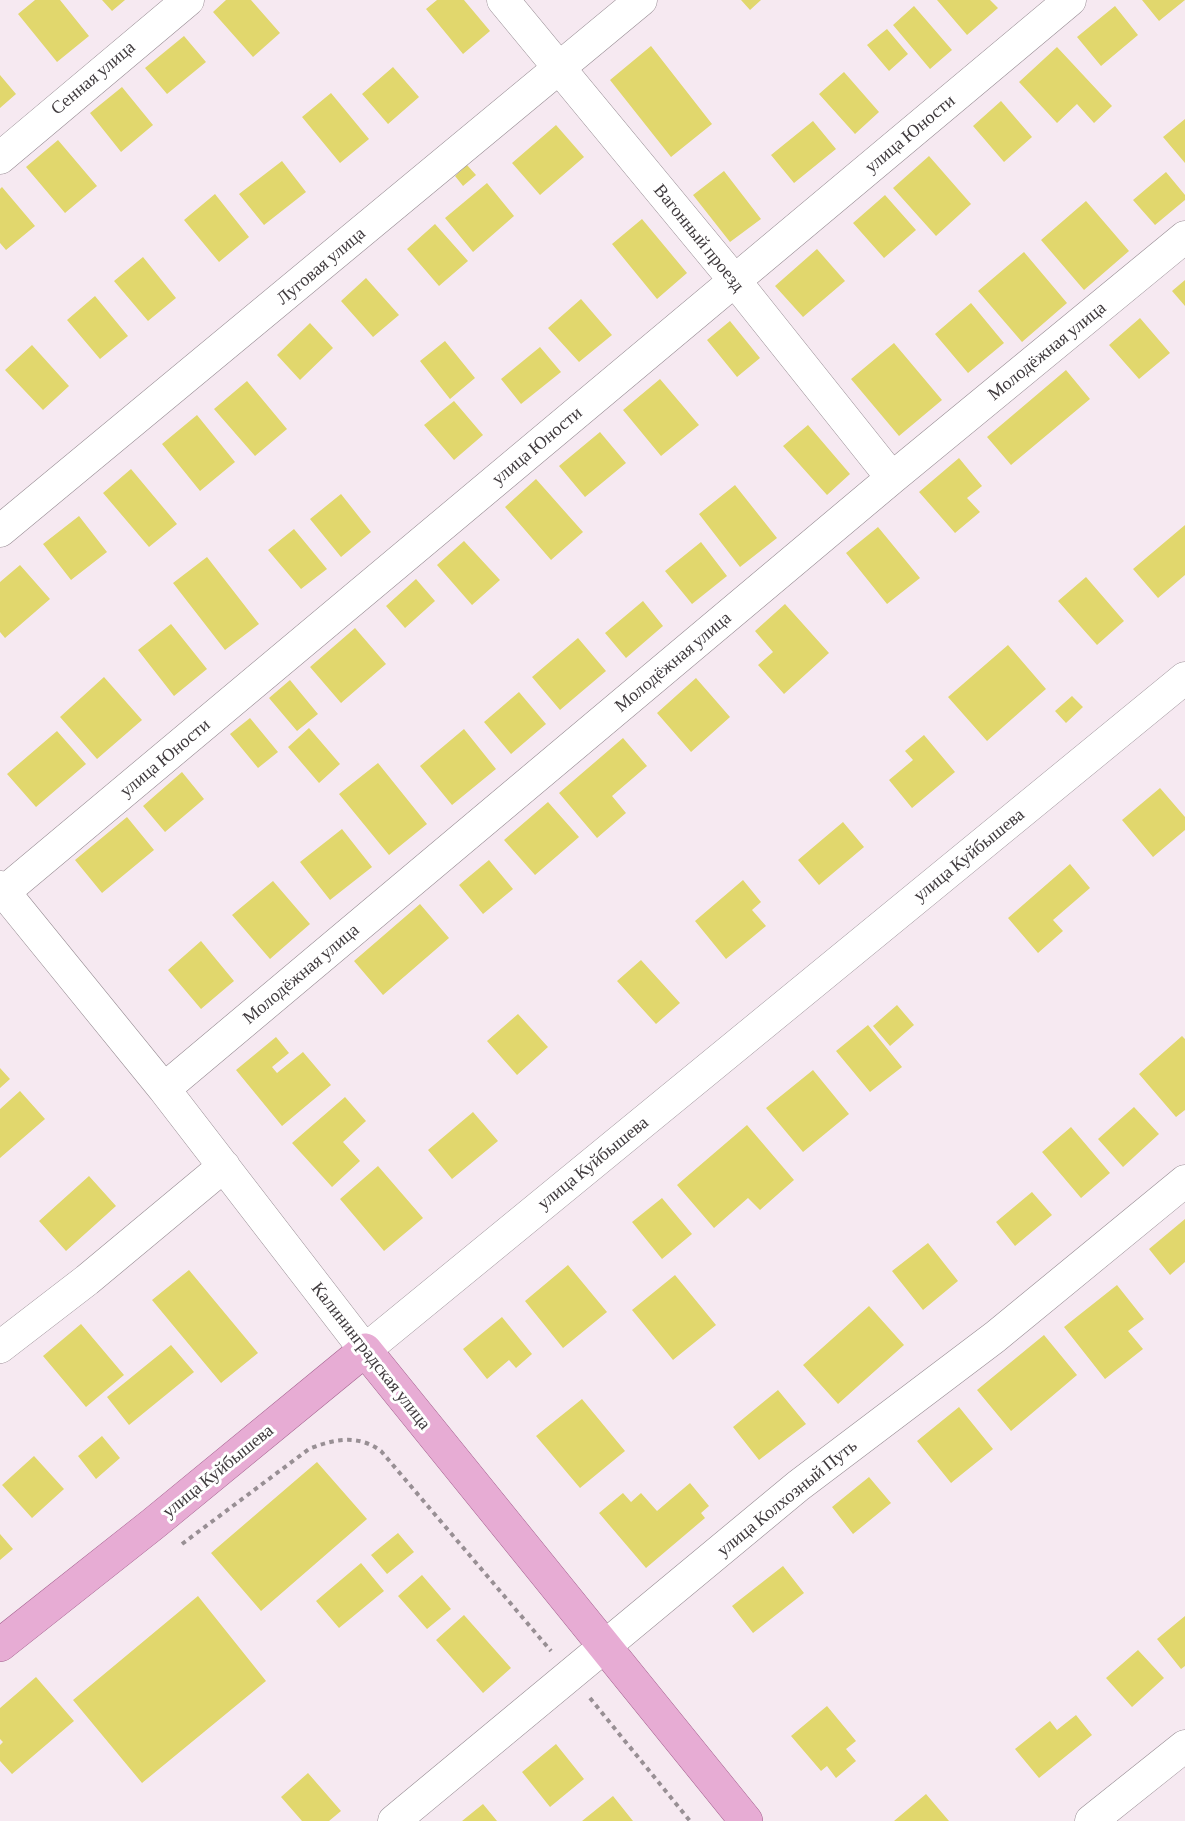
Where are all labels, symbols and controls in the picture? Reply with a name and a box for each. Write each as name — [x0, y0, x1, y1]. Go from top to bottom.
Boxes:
street label: Сенная улица — [46, 36, 140, 120]
street label: улица Юности — [861, 90, 959, 178]
street label: Вагонный проезд — [649, 180, 749, 296]
street label: Луговая улица — [272, 223, 370, 309]
street label: Молодёжная улица — [984, 297, 1110, 405]
street label: улица Юности — [488, 402, 586, 490]
street label: Молодёжная улица — [610, 607, 736, 717]
street label: улица Юности — [116, 714, 214, 802]
street label: улица Куйбышева — [909, 804, 1029, 906]
street label: Молодёжная улица — [238, 919, 364, 1029]
street label: улица Куйбышева — [533, 1112, 653, 1214]
street label: Калининградская улица — [307, 1278, 435, 1434]
street label: улица Куйбышева — [158, 1420, 278, 1522]
street label: улица Колхозный Путь — [713, 1435, 861, 1561]

